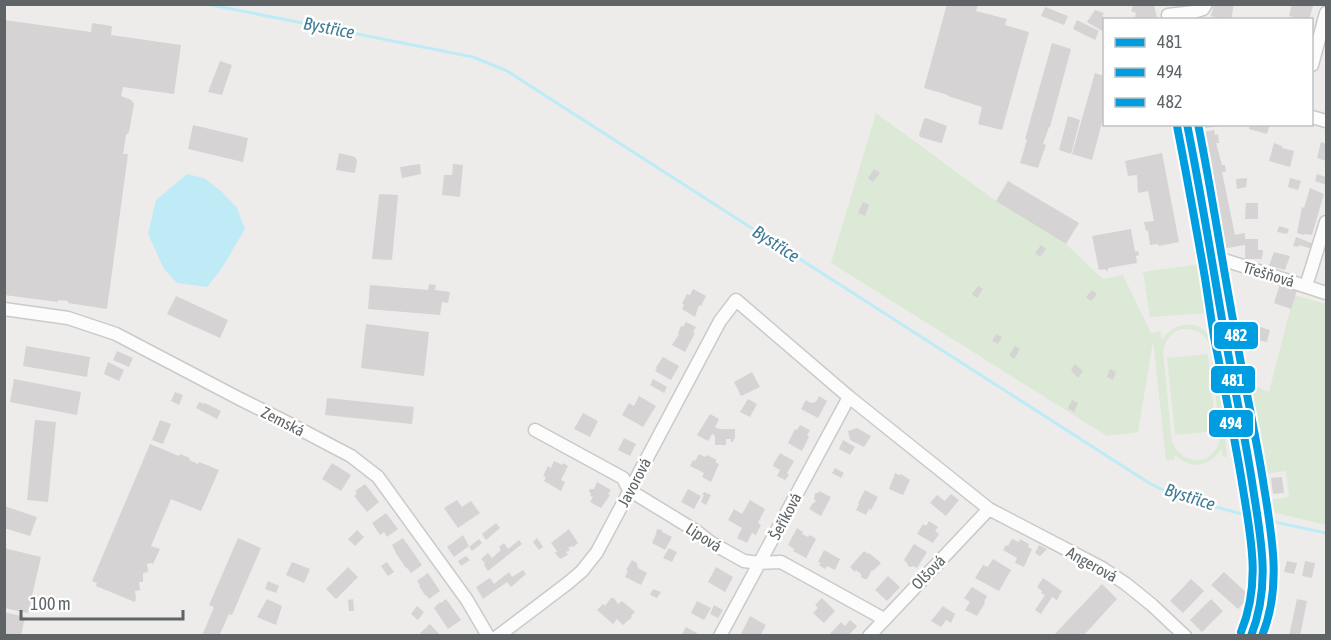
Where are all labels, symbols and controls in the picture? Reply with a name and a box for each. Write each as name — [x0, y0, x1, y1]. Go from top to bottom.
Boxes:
water label: Bystřice — [302, 12, 357, 43]
legend — [1103, 18, 1313, 126]
text: 481 — [1157, 31, 1182, 52]
text: 494 — [1157, 61, 1182, 82]
text: 482 — [1157, 91, 1182, 112]
water label: Bystřice — [749, 221, 804, 266]
street label: Třešňová — [1241, 258, 1297, 290]
line badge: 482 — [1213, 321, 1259, 350]
text: 482 — [1224, 326, 1247, 344]
line badge: 481 — [1210, 365, 1256, 394]
text: 481 — [1221, 371, 1245, 389]
street label: Zemská — [258, 403, 308, 439]
line badge: 494 — [1208, 409, 1254, 438]
text: 494 — [1219, 414, 1243, 432]
street label: Javorová — [614, 455, 654, 509]
water label: Bystřice — [1162, 479, 1218, 515]
street label: Šeříková — [765, 490, 805, 542]
street label: Lipová — [682, 519, 725, 556]
street label: Angerová — [1063, 543, 1121, 586]
street label: Olšová — [907, 551, 949, 593]
scale bar — [21, 583, 183, 621]
text: 100 m — [30, 593, 71, 614]

